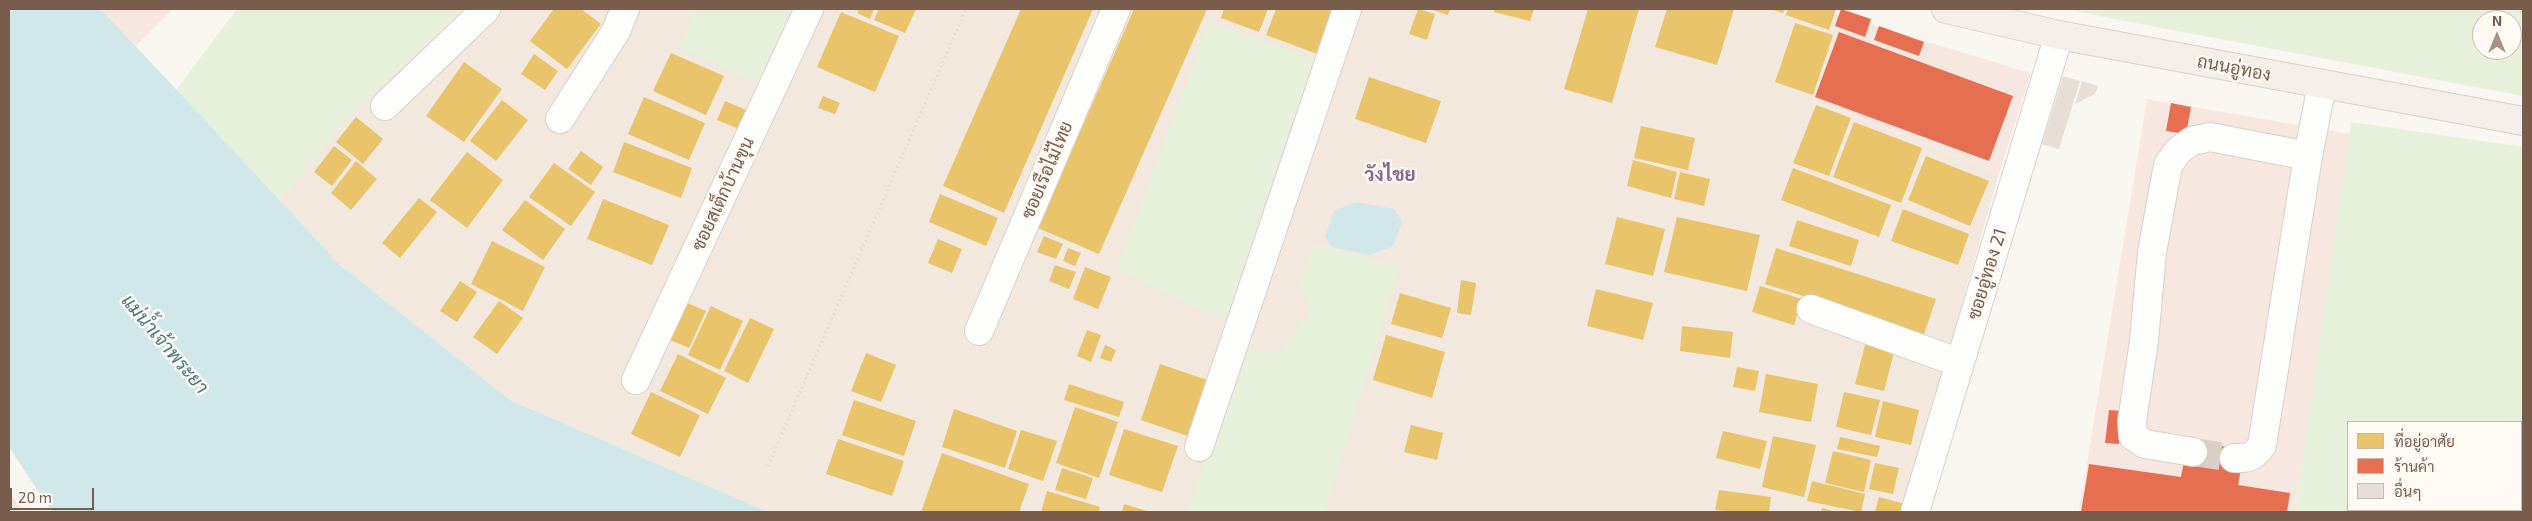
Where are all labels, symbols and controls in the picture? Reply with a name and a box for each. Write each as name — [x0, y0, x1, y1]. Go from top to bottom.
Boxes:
north arrow — [2472, 10, 2522, 60]
text: N — [2492, 12, 2502, 29]
street label: ถนนอู่ทอง — [2195, 50, 2273, 86]
street label: ซอยเรือไม้ไทย — [1017, 118, 1077, 222]
street label: ซอยสเต็กบ้านขุน — [687, 134, 759, 254]
district label: วังไชย — [1364, 164, 1416, 186]
street label: ซอยอู่ทอง 21 — [1963, 226, 2011, 322]
water label: แม่น้ำเจ้าพระยา — [117, 290, 213, 398]
legend — [2347, 421, 2522, 511]
text: ที่อยู่อาศัย — [2394, 432, 2455, 450]
text: ร้านค้า — [2394, 457, 2434, 475]
scale bar — [12, 478, 96, 510]
text: อื่นๆ — [2394, 482, 2422, 500]
text: 20 m — [18, 488, 52, 506]

